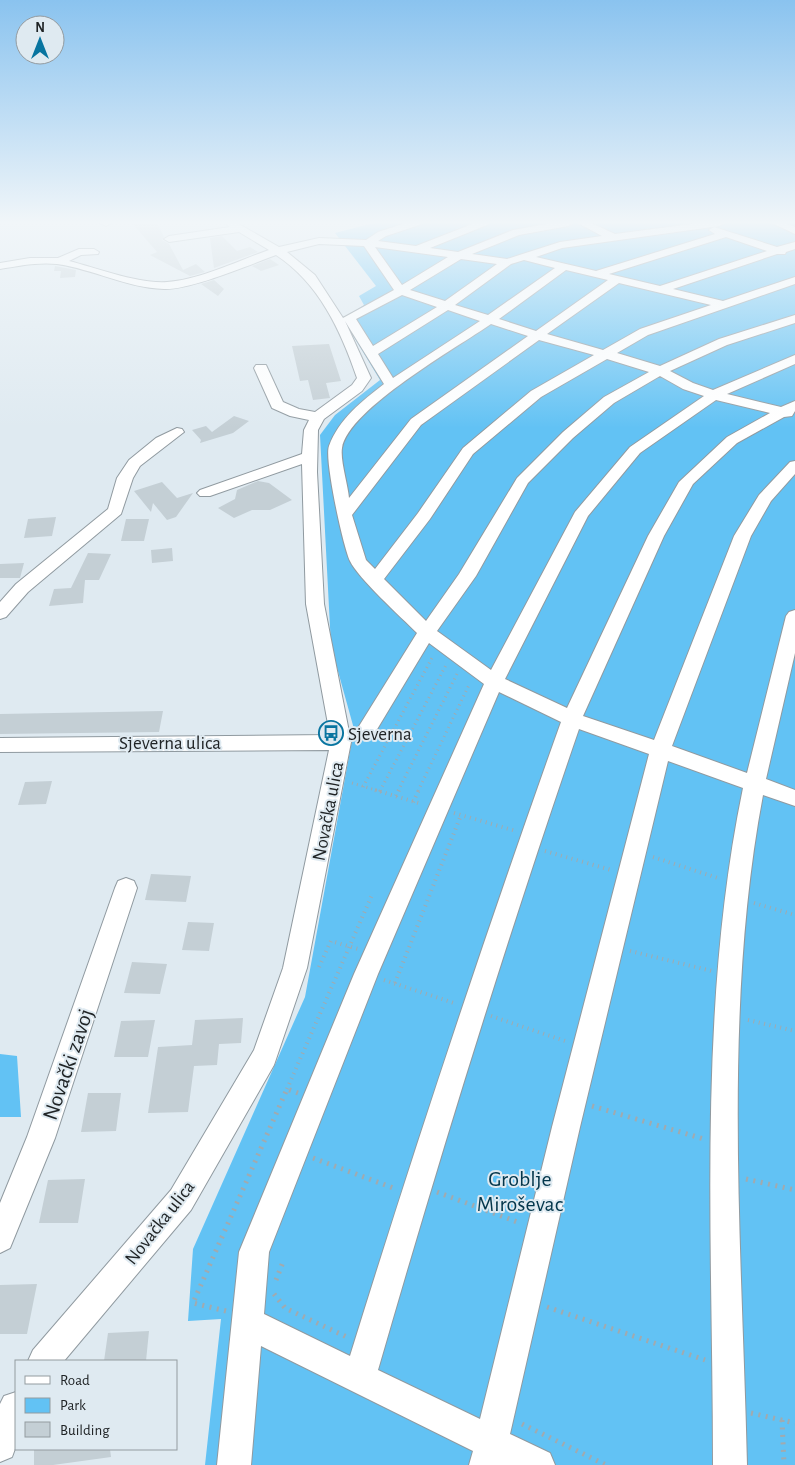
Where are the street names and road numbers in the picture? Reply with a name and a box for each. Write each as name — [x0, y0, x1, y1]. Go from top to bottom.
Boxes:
street label: Sjeverna ulica — [119, 734, 221, 753]
street label: Novačka ulica — [310, 760, 347, 862]
street label: Novački zavoj — [39, 1006, 97, 1123]
street label: Novačka ulica — [122, 1177, 199, 1268]

